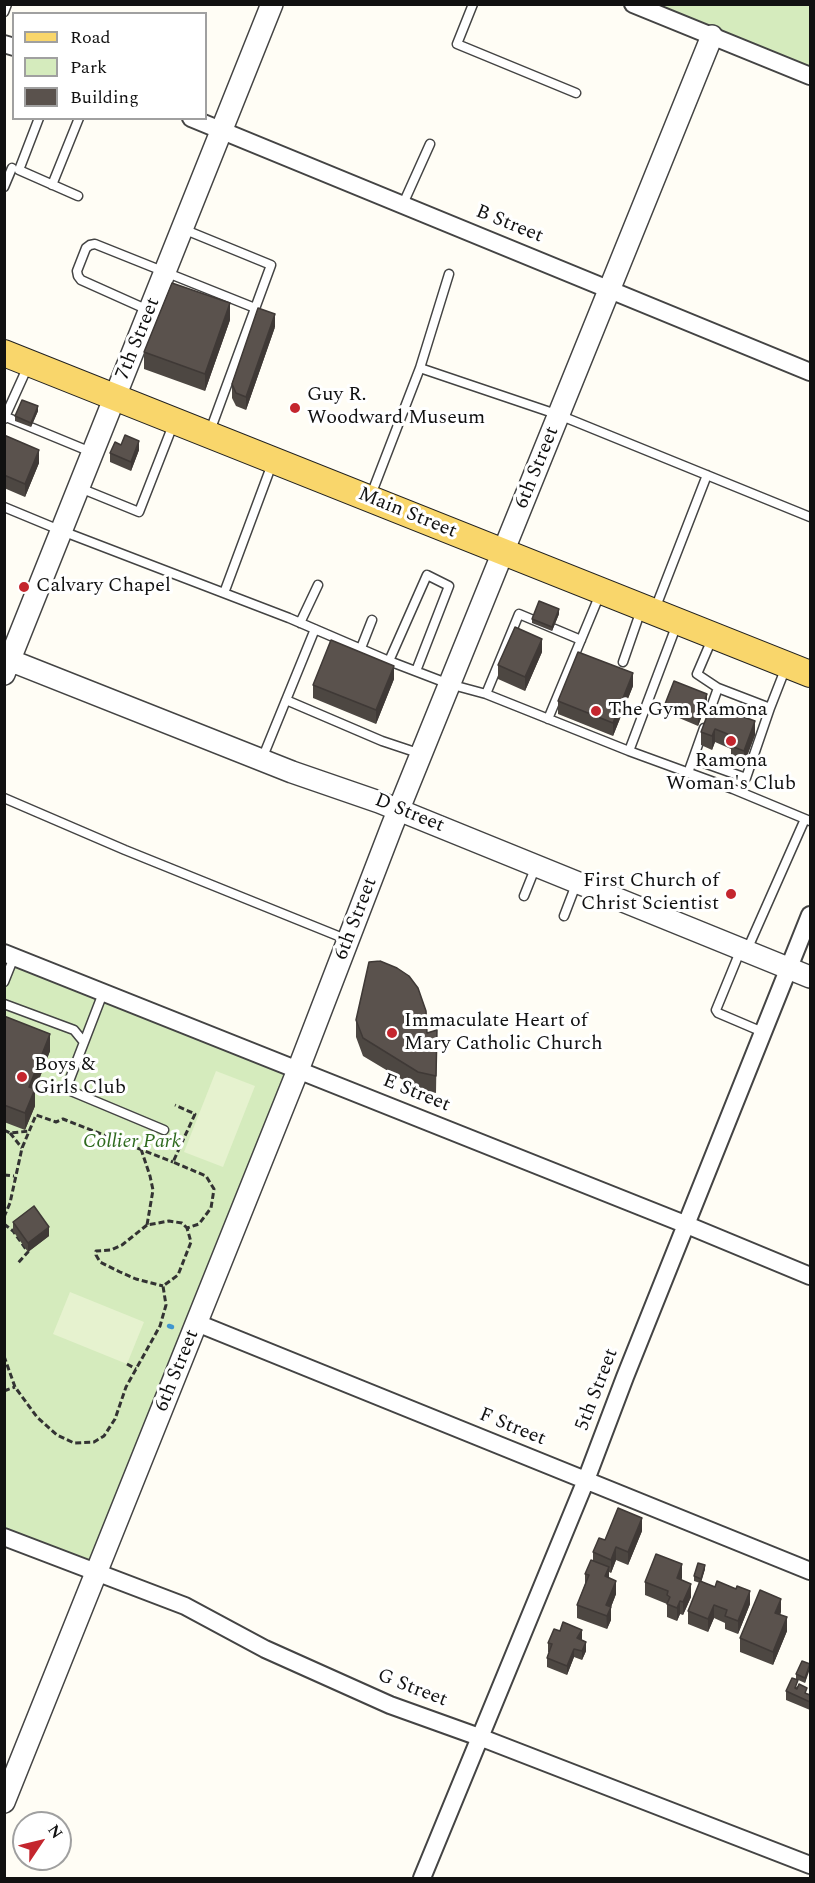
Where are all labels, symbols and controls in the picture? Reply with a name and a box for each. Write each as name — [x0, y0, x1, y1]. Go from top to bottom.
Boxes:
legend — [12, 12, 207, 120]
text: Road — [70, 24, 111, 51]
text: Park — [70, 54, 107, 81]
text: Building — [70, 84, 139, 111]
street label: B Street — [472, 201, 546, 249]
street label: 7th Street — [112, 295, 166, 383]
place label: Guy R. Woodward Museum — [307, 384, 485, 431]
marker: Guy R. Woodward Museum — [288, 401, 302, 415]
street label: 6th Street — [511, 424, 565, 512]
street label: Main Street — [354, 483, 460, 545]
place label: Calvary Chapel — [36, 575, 171, 599]
marker: Calvary Chapel — [17, 580, 31, 594]
place label: The Gym Ramona — [608, 699, 767, 723]
marker: The Gym Ramona — [589, 704, 603, 718]
marker: Ramona Woman's Club — [724, 734, 738, 748]
place label: Ramona Woman's Club — [666, 750, 796, 797]
street label: D Street — [371, 789, 447, 839]
place label: First Church of Christ Scientist — [581, 870, 719, 917]
street label: 6th Street — [330, 874, 384, 964]
marker: First Church of Christ Scientist — [724, 887, 738, 901]
place label: Immaculate Heart of Mary Catholic Church — [404, 1010, 603, 1057]
marker: Immaculate Heart of Mary Catholic Church — [385, 1026, 399, 1040]
place label: Boys & Girls Club — [34, 1054, 126, 1101]
marker: Boys & Girls Club — [15, 1070, 29, 1084]
street label: E Street — [379, 1070, 453, 1118]
park label: Collier Park — [83, 1131, 181, 1155]
street label: 6th Street — [151, 1327, 205, 1415]
street label: 5th Street — [571, 1345, 625, 1435]
street label: F Street — [475, 1404, 549, 1452]
street label: G Street — [374, 1665, 450, 1713]
north arrow — [12, 1811, 72, 1871]
text: N — [42, 1820, 69, 1844]

